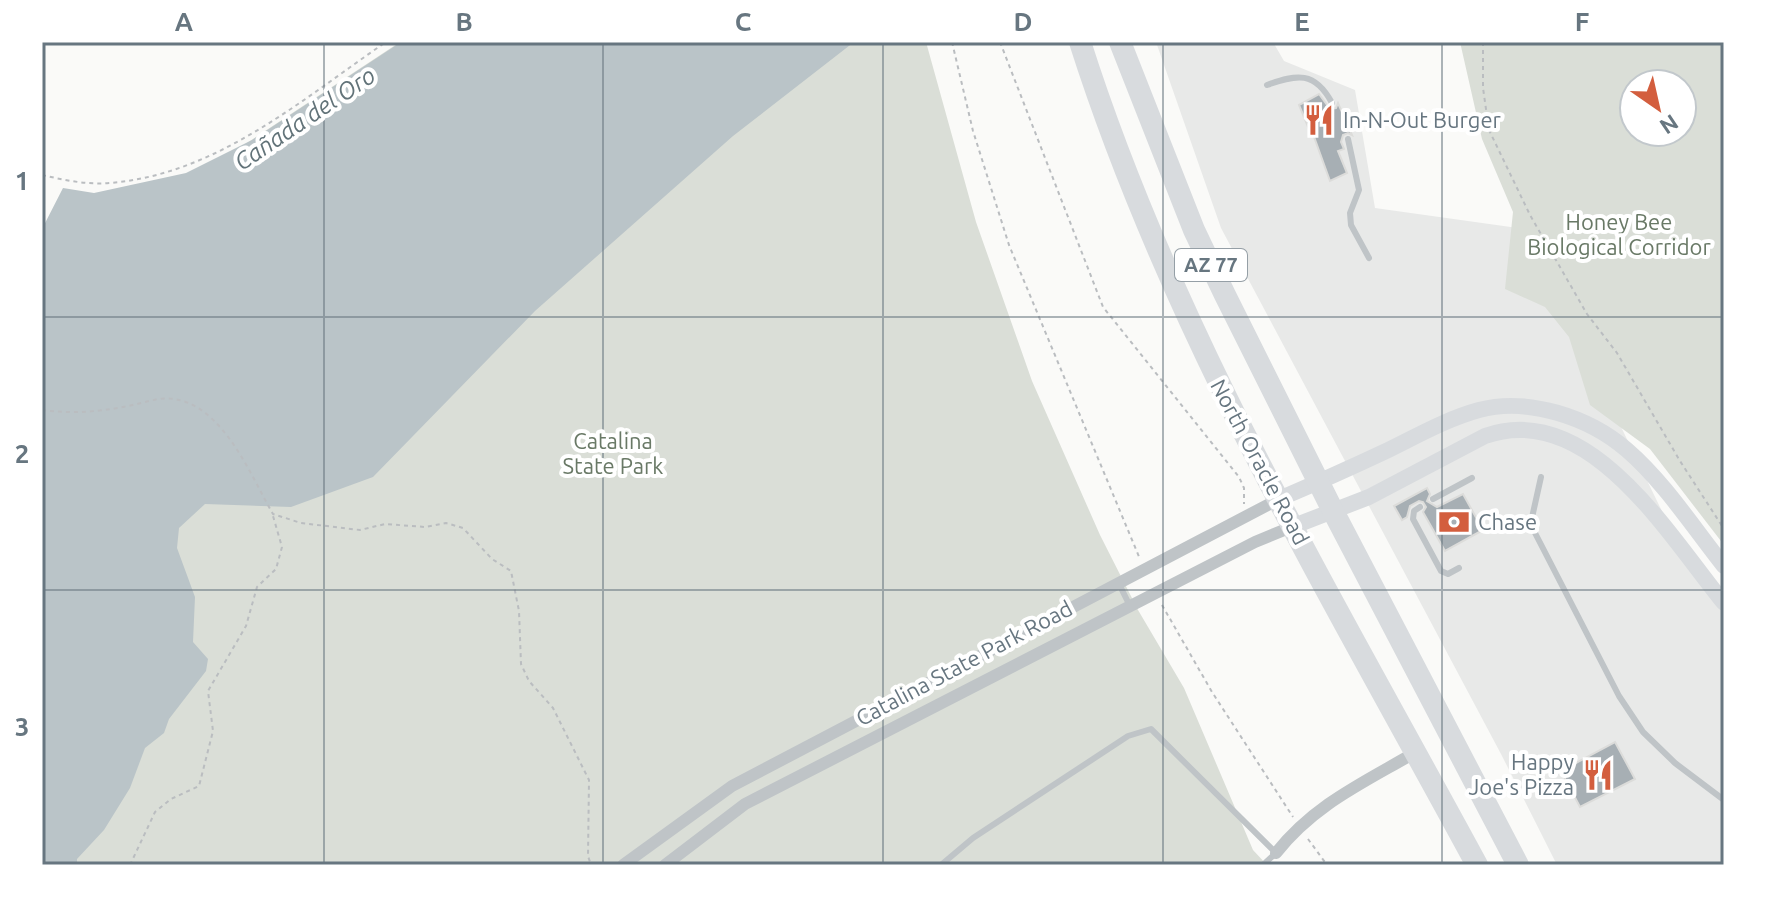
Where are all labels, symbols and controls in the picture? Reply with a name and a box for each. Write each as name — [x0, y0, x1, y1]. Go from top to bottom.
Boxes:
text: A — [175, 7, 194, 36]
text: B — [455, 7, 473, 36]
text: C — [735, 7, 752, 36]
text: D — [1014, 7, 1032, 36]
text: E — [1294, 7, 1310, 36]
text: F — [1575, 7, 1589, 36]
water label: Cañada del Oro — [229, 62, 380, 176]
north arrow — [1618, 68, 1698, 148]
restaurant icon: In-N-Out Burger — [1302, 103, 1336, 137]
place label: In-N-Out Burger — [1343, 107, 1502, 132]
text: N — [1656, 110, 1683, 140]
text: 1 — [15, 166, 29, 195]
park label: Honey Bee Biological Corridor — [1527, 209, 1711, 259]
road number: AZ 77 — [1175, 249, 1247, 281]
street label: North Oracle Road — [1206, 375, 1315, 549]
park label: Catalina State Park — [563, 428, 663, 478]
text: 2 — [15, 439, 29, 468]
bank icon: Chase — [1437, 505, 1471, 539]
place label: Chase — [1478, 509, 1537, 534]
street label: Catalina State Park Road — [851, 595, 1076, 730]
text: 3 — [15, 712, 29, 741]
place label: Happy Joe's Pizza — [1469, 749, 1574, 799]
restaurant icon: Happy Joe's Pizza — [1581, 758, 1615, 792]

